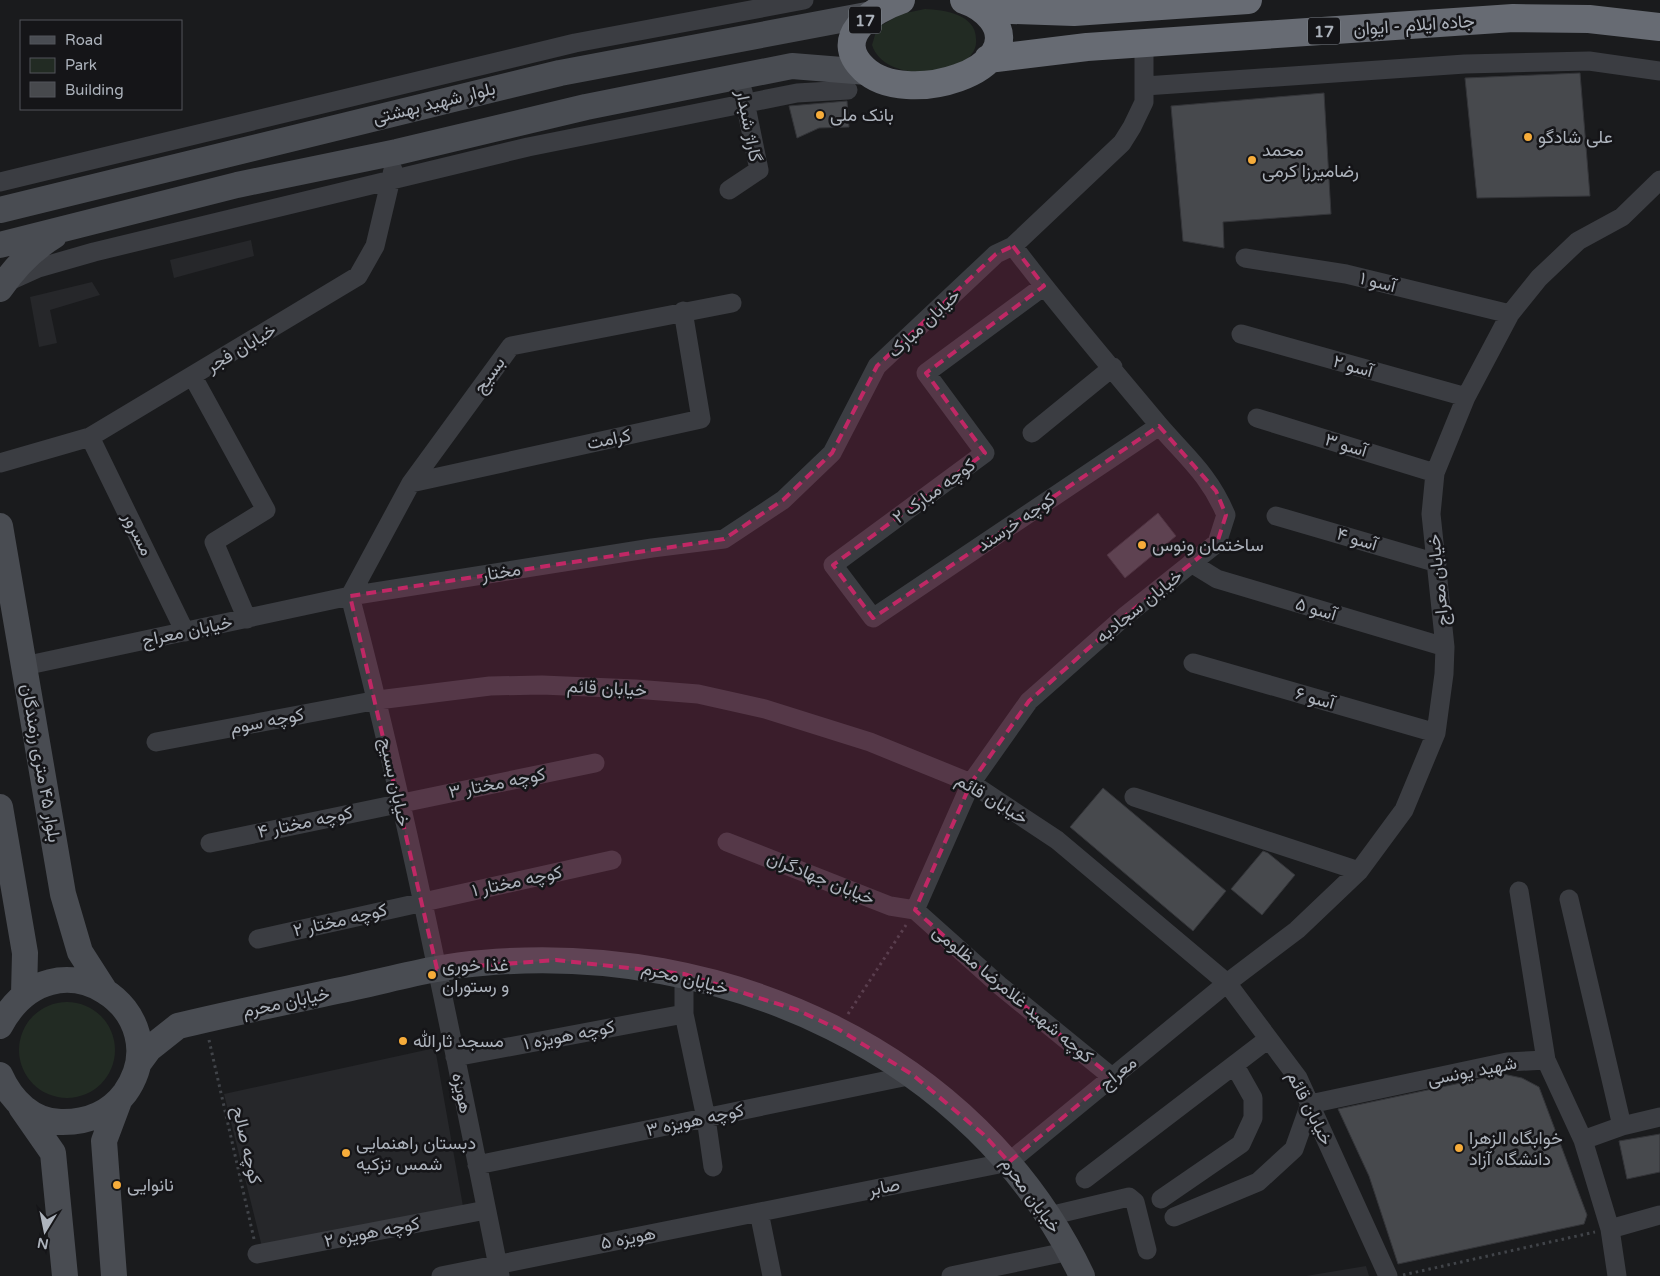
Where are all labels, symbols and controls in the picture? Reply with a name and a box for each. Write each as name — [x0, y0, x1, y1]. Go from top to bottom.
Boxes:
road number: 17 — [849, 6, 881, 34]
street label: جاده ایلام - ایوان — [1353, 10, 1475, 41]
road number: 17 — [1308, 18, 1340, 44]
legend — [20, 20, 182, 110]
text: Road — [65, 31, 103, 49]
text: Park — [65, 56, 97, 74]
street label: بلوار شهید بهشتی — [370, 77, 498, 129]
text: Building — [65, 81, 124, 99]
street label: گاراژ شبدار — [731, 87, 767, 164]
place label: بانک ملی — [830, 104, 894, 126]
marker: بانک ملی — [814, 109, 826, 121]
place label: علی شادگو — [1538, 126, 1613, 148]
marker: علی شادگو — [1522, 131, 1534, 143]
place label: محمد رضامیرزا کرمی — [1262, 139, 1359, 182]
marker: محمد رضامیرزا کرمی — [1246, 154, 1258, 166]
street label: آسو ۱ — [1358, 267, 1400, 297]
street label: خیابان مبارک — [883, 284, 965, 362]
street label: خیابان فجر — [201, 319, 280, 378]
street label: آسو ۲ — [1331, 350, 1377, 383]
street label: بسیج — [468, 352, 511, 398]
street label: کرامت — [585, 424, 633, 454]
street label: آسو ۳ — [1322, 428, 1371, 462]
street label: کوچه مبارک ۲ — [888, 454, 980, 529]
street label: کوچه خرسند — [973, 488, 1060, 557]
street label: مسرور — [118, 508, 158, 559]
street label: آسو ۴ — [1334, 522, 1382, 556]
street label: خیابان معراج — [1422, 533, 1455, 627]
place label: ساختمان ونوس — [1152, 534, 1264, 556]
marker: ساختمان ونوس — [1136, 539, 1148, 551]
street label: مختار — [479, 558, 522, 586]
street label: خیابان سجادیه — [1091, 564, 1187, 648]
street label: آسو ۵ — [1293, 592, 1341, 626]
street label: خیابان معراج — [140, 611, 235, 652]
street label: خیابان قائم — [566, 675, 648, 702]
street label: بلوار ۴۵ متری رزمندگان — [16, 682, 66, 844]
street label: آسو ۶ — [1293, 682, 1339, 715]
street label: کوچه سوم — [228, 703, 306, 740]
street label: خیابان بسیج — [374, 735, 415, 829]
street label: کوچه مختار ۳ — [447, 763, 548, 804]
street label: خیابان قائم — [952, 769, 1032, 830]
street label: کوچه مختار ۴ — [255, 801, 355, 844]
street label: خیابان جهادگران — [764, 846, 878, 910]
street label: کوچه مختار ۱ — [470, 861, 564, 902]
street label: کوچه مختار ۲ — [291, 899, 389, 942]
street label: کوچه شهید غلامرضا مظلومی — [928, 920, 1098, 1068]
place label: غذا خوری و رستوران — [442, 954, 509, 997]
street label: خیابان محرم — [639, 957, 731, 1000]
marker: غذا خوری و رستوران — [426, 969, 438, 981]
street label: خیابان محرم — [241, 982, 332, 1023]
street label: کوچه هویزه ۱ — [521, 1015, 617, 1056]
place label: مسجد ثارالله — [413, 1030, 504, 1052]
marker: مسجد ثارالله — [397, 1035, 409, 1047]
street label: معراج — [1095, 1051, 1142, 1095]
street label: شهید یونسی — [1425, 1052, 1519, 1090]
street label: خیابان قائم — [1281, 1067, 1338, 1149]
street label: هویزه — [447, 1071, 477, 1115]
street label: کوچه هویزه ۳ — [644, 1099, 746, 1142]
street label: کوچه صالح — [226, 1104, 267, 1186]
place label: خوابگاه الزهرا دانشگاه آزاد — [1469, 1127, 1563, 1170]
place label: دبستان راهنمایی شمس تزکیه — [356, 1132, 476, 1175]
marker: خوابگاه الزهرا دانشگاه آزاد — [1453, 1142, 1465, 1154]
marker: دبستان راهنمایی شمس تزکیه — [340, 1147, 352, 1159]
street label: خیابان محرم — [995, 1153, 1066, 1238]
street label: صابر — [865, 1173, 902, 1201]
place label: نانوایی — [127, 1174, 174, 1196]
marker: نانوایی — [111, 1179, 123, 1191]
north arrow — [20, 1206, 70, 1256]
street label: کوچه هویزه ۲ — [322, 1212, 422, 1253]
street label: هویزه ۵ — [598, 1222, 658, 1254]
text: N — [36, 1234, 50, 1253]

